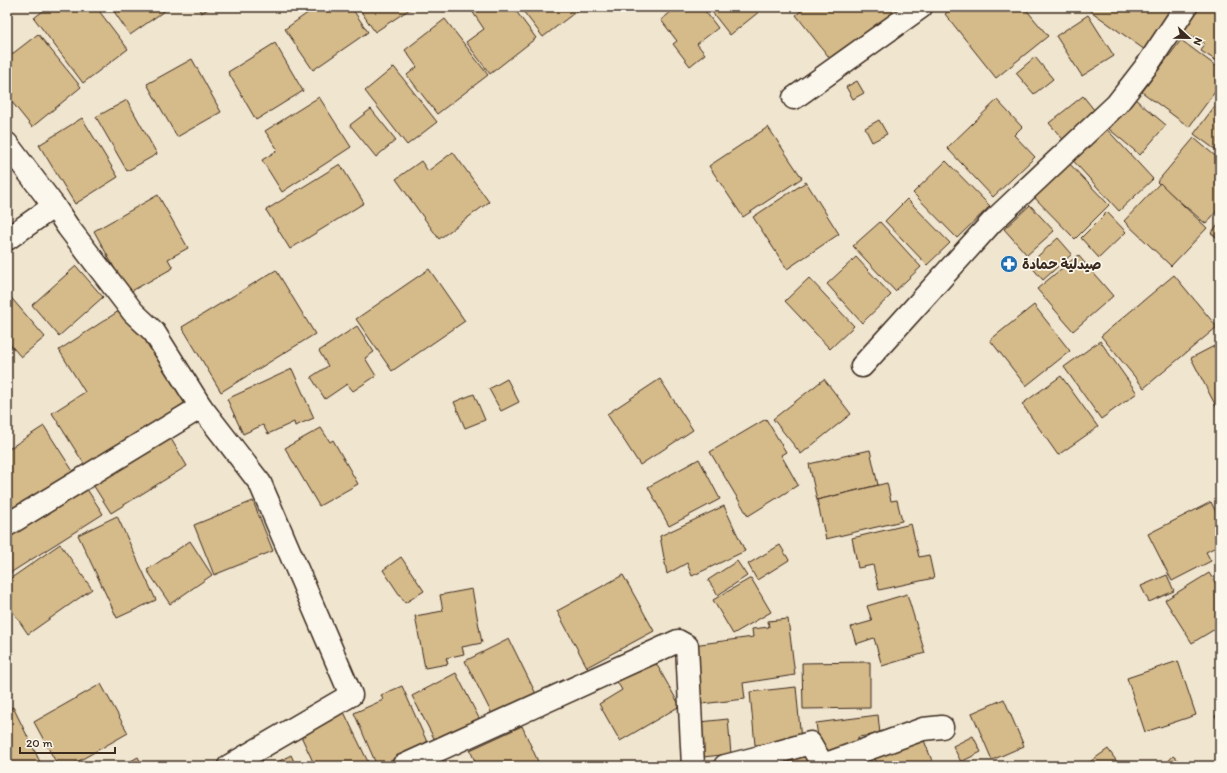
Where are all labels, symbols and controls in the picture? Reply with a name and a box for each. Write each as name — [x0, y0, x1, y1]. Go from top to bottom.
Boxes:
north arrow — [1169, 18, 1209, 58]
text: N — [1190, 36, 1205, 47]
pharmacy icon: صيدلية حمادة — [999, 254, 1019, 274]
place label: صيدلية حمادة — [1022, 256, 1101, 273]
scale bar — [20, 729, 115, 755]
text: 20 m — [26, 736, 53, 750]

